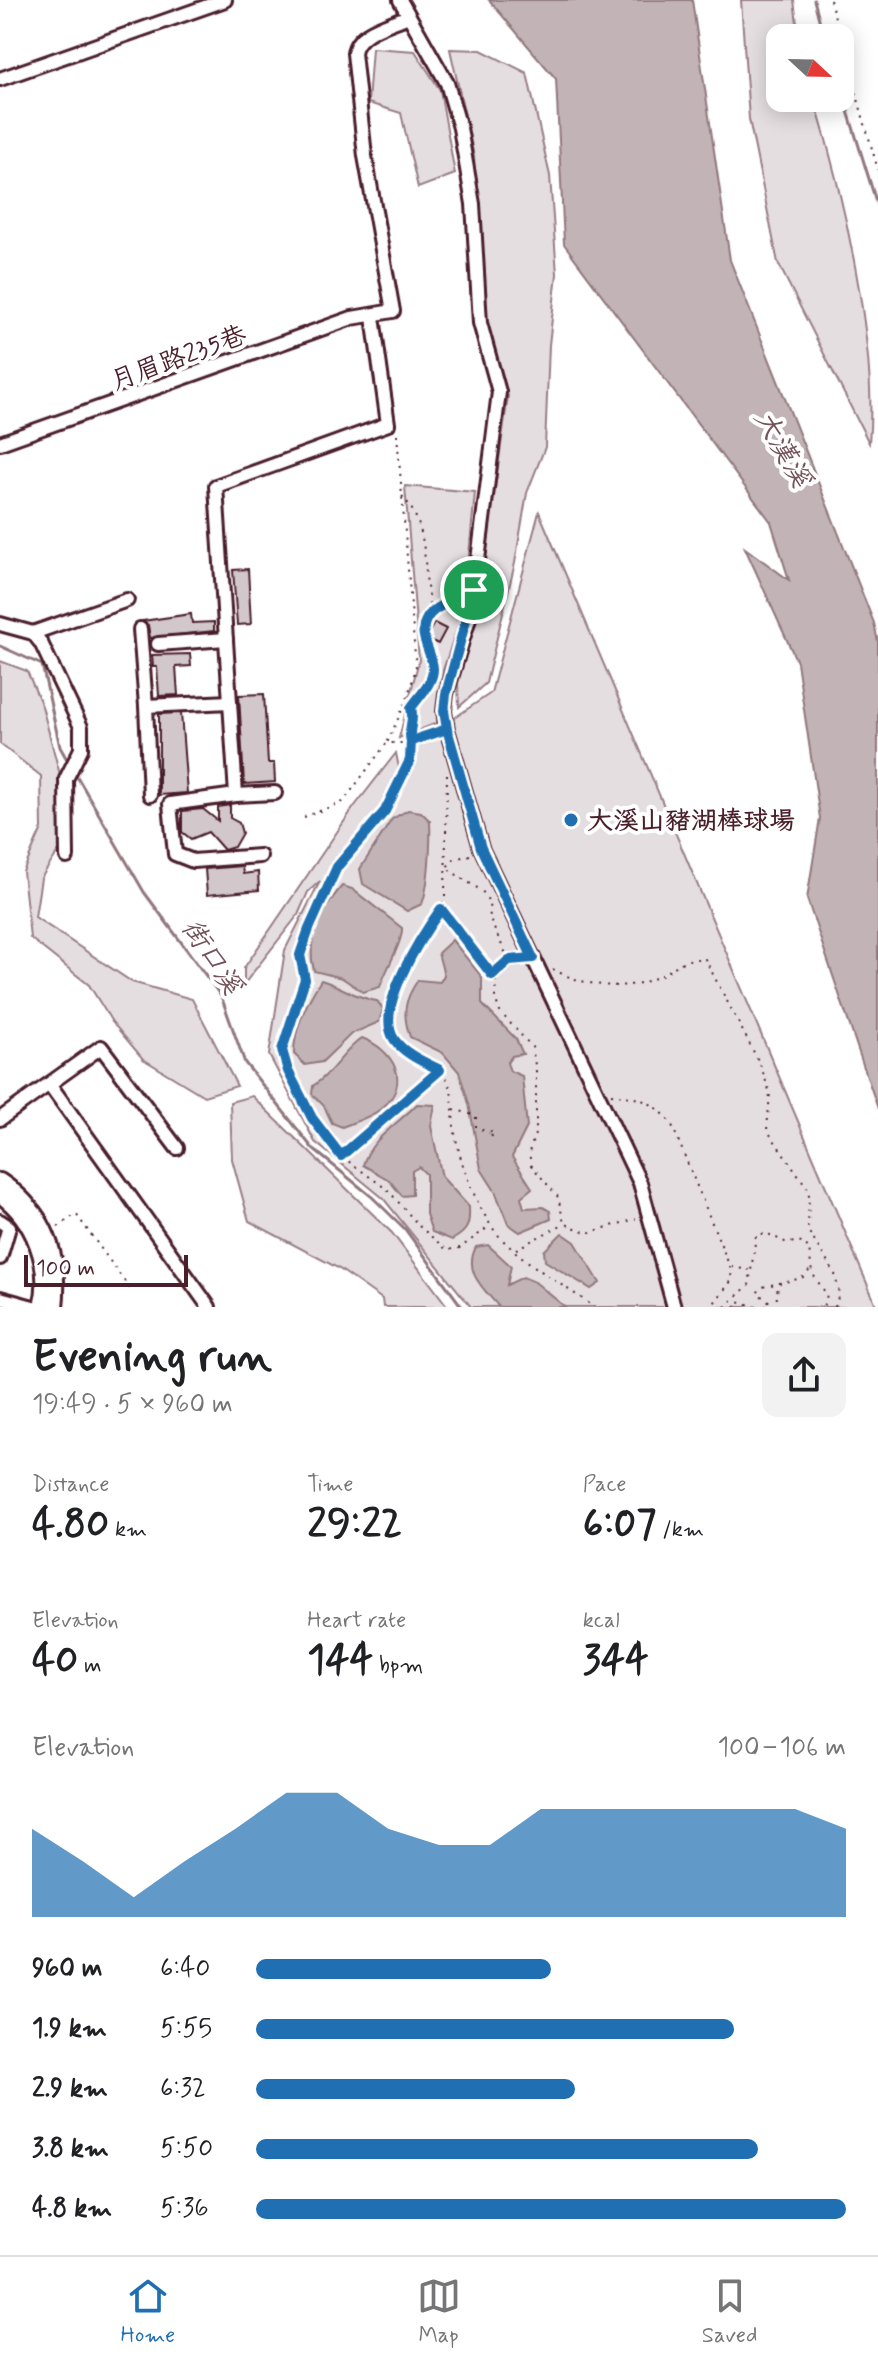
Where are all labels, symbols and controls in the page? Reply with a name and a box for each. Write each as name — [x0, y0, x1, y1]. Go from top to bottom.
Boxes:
north arrow — [766, 24, 854, 112]
map controls — [766, 24, 854, 112]
street label: 月眉路235巷 — [106, 319, 251, 399]
water label: 大漢溪 — [745, 404, 820, 497]
pin — [440, 556, 508, 624]
icon: arrive — [452, 568, 496, 612]
place label: 大溪山豬湖棒球場 — [587, 805, 795, 839]
marker: 大溪山豬湖棒球場 — [562, 811, 580, 829]
water label: 街口溪 — [172, 912, 251, 1004]
scale bar — [24, 1251, 188, 1287]
text: 100 m — [36, 1255, 95, 1283]
text: Evening run — [32, 1329, 272, 1387]
button: share — [762, 1333, 846, 1417]
text: 19:49 · 5 × 960 m — [32, 1388, 233, 1422]
text: Distance — [32, 1471, 109, 1499]
text: Time — [307, 1471, 353, 1499]
text: Pace — [583, 1471, 626, 1499]
text: 4.80 — [32, 1499, 109, 1551]
text: 29:22 — [307, 1499, 402, 1551]
text: 6:07 — [583, 1499, 656, 1551]
text: km — [109, 1516, 147, 1544]
text: /km — [656, 1516, 704, 1544]
text: Elevation — [32, 1607, 119, 1635]
text: Heart rate — [307, 1607, 406, 1635]
text: kcal — [583, 1607, 620, 1635]
text: 40 — [32, 1635, 78, 1687]
text: 144 — [307, 1635, 373, 1687]
text: 344 — [583, 1635, 649, 1687]
text: m — [78, 1652, 102, 1680]
text: bpm — [373, 1652, 423, 1680]
text: Elevation — [32, 1731, 134, 1765]
text: 100–106 m — [717, 1731, 846, 1765]
text: 960 m — [32, 1952, 103, 1986]
text: 6:40 — [160, 1952, 210, 1986]
text: 1.9 km — [32, 2012, 107, 2046]
text: 5:55 — [160, 2012, 212, 2046]
text: 2.9 km — [32, 2072, 108, 2106]
text: 6:32 — [160, 2072, 206, 2106]
text: 3.8 km — [32, 2132, 109, 2166]
text: 5:50 — [160, 2132, 213, 2166]
text: 4.8 km — [32, 2192, 112, 2226]
text: 5:36 — [160, 2192, 209, 2226]
tab: Home — [121, 2274, 175, 2350]
tab: Map — [417, 2274, 461, 2350]
tab: Saved — [702, 2274, 757, 2350]

